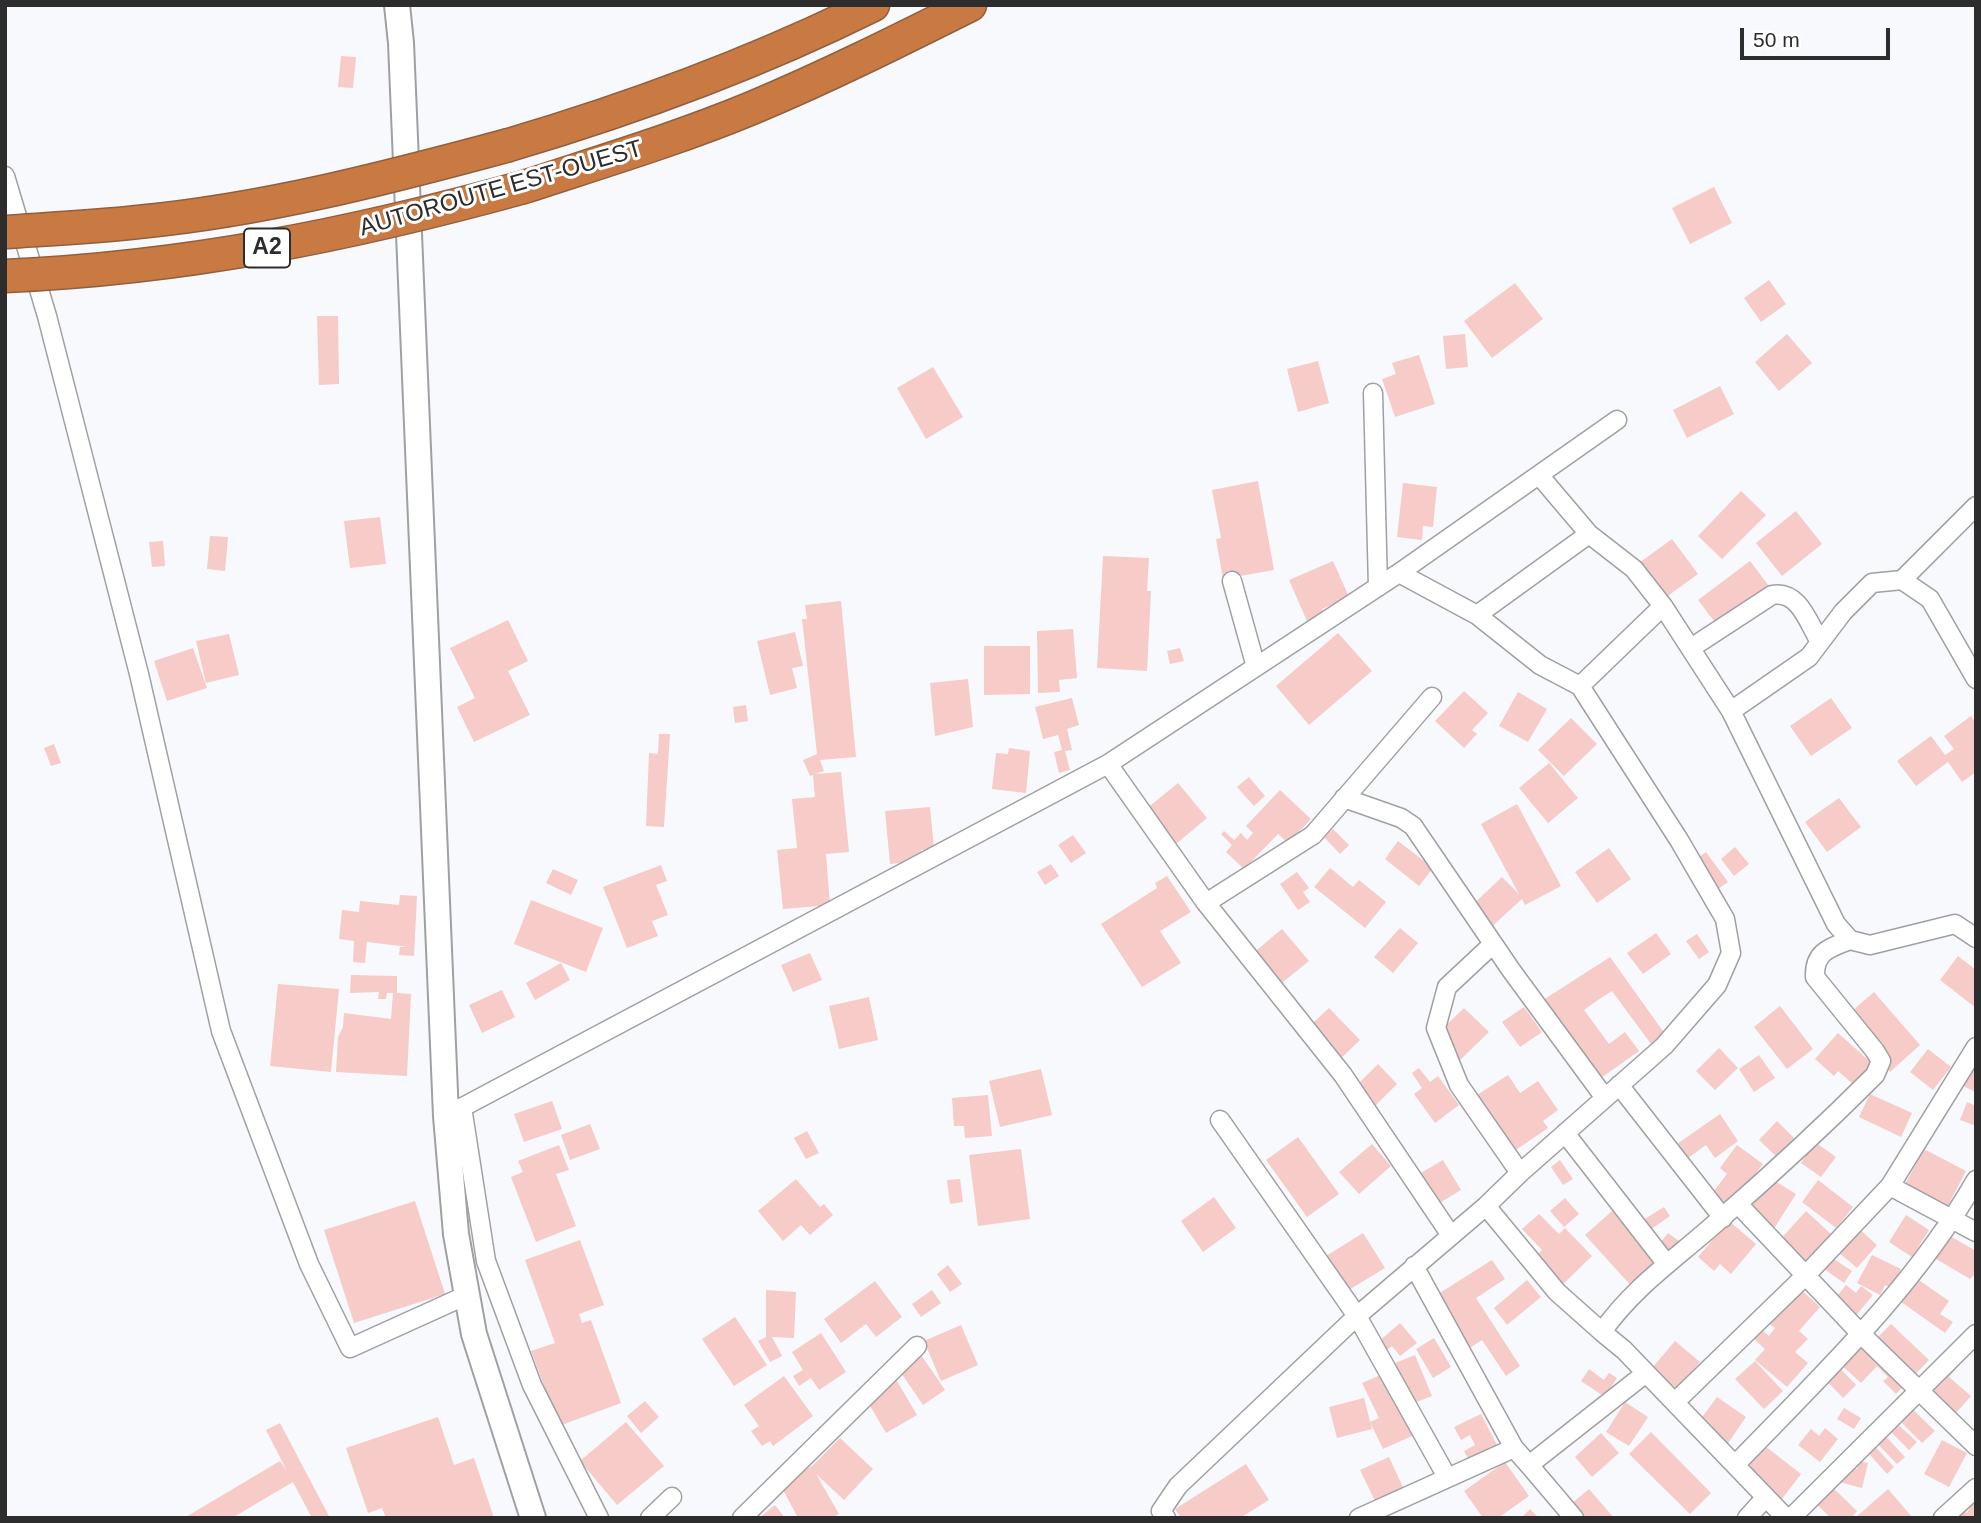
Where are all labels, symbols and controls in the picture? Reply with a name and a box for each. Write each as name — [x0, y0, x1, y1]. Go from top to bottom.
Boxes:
scale bar — [1743, 14, 1894, 58]
text: 50 m — [1753, 28, 1800, 51]
street label: AUTOROUTE EST-OUEST — [356, 135, 646, 243]
road number: A2 — [244, 229, 290, 268]

